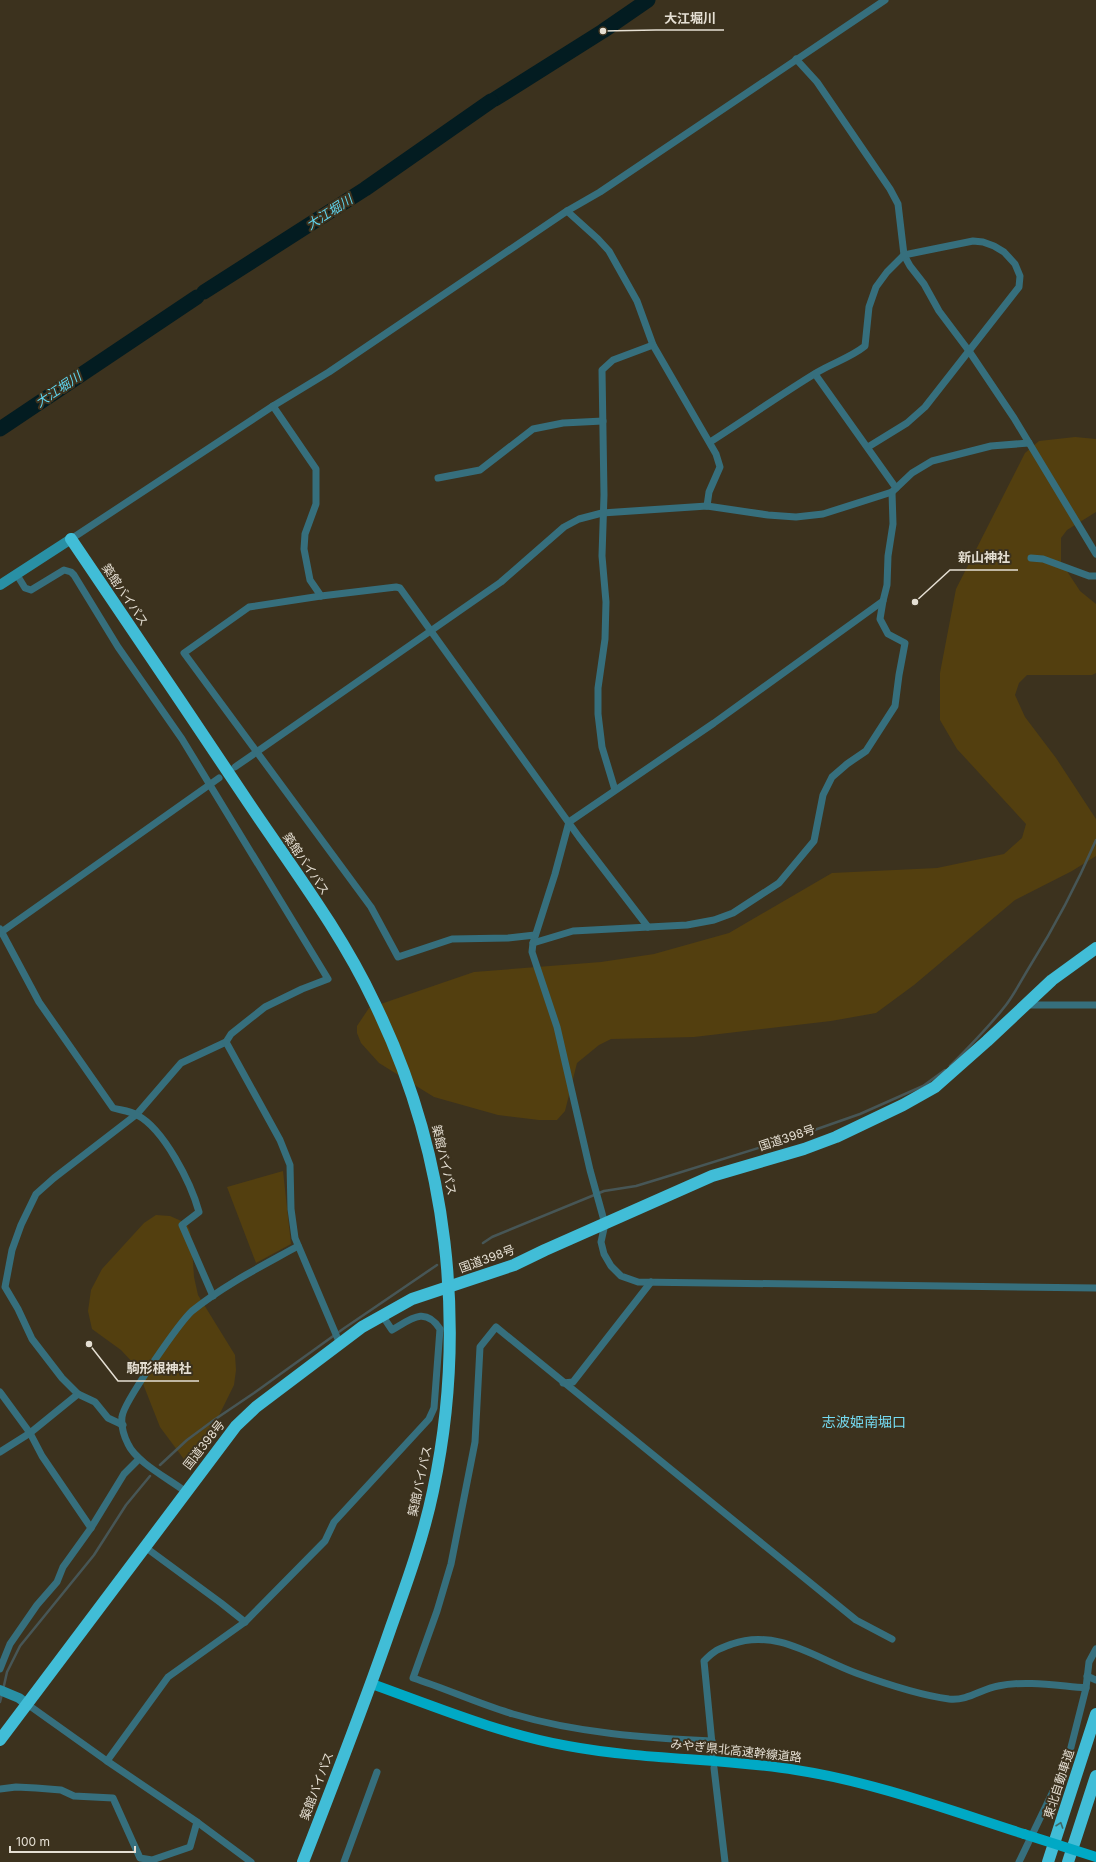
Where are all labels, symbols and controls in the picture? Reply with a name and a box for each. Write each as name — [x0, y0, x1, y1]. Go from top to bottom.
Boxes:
callout: 大江堀川 — [656, 5, 724, 30]
text: 大江堀川 — [664, 10, 716, 26]
water label: 大江堀川 — [303, 190, 357, 233]
water label: 大江堀川 — [32, 367, 86, 410]
callout: 新山神社 — [950, 545, 1018, 570]
text: 新山神社 — [958, 549, 1010, 565]
street label: 築館バイパス — [99, 561, 152, 629]
street label: 築館バイパス — [280, 830, 333, 898]
street label: 国道398号 — [757, 1121, 817, 1154]
street label: 築館バイパス — [429, 1123, 460, 1197]
street label: 国道398号 — [457, 1242, 517, 1276]
callout: 駒形根神社 — [118, 1356, 199, 1381]
text: 駒形根神社 — [126, 1360, 192, 1376]
district label: 志波姫南堀口 — [822, 1413, 906, 1430]
street label: 国道398号 — [180, 1417, 227, 1472]
street label: 築館バイパス — [405, 1444, 434, 1518]
street label: みやぎ県北高速幹線道路 — [670, 1736, 802, 1765]
street label: 東北自動車道 — [1040, 1747, 1077, 1820]
street label: 築館バイパス — [297, 1750, 336, 1822]
one-way arrow — [1056, 1822, 1064, 1829]
scale bar — [10, 1828, 135, 1854]
text: 100 m — [16, 1834, 50, 1849]

